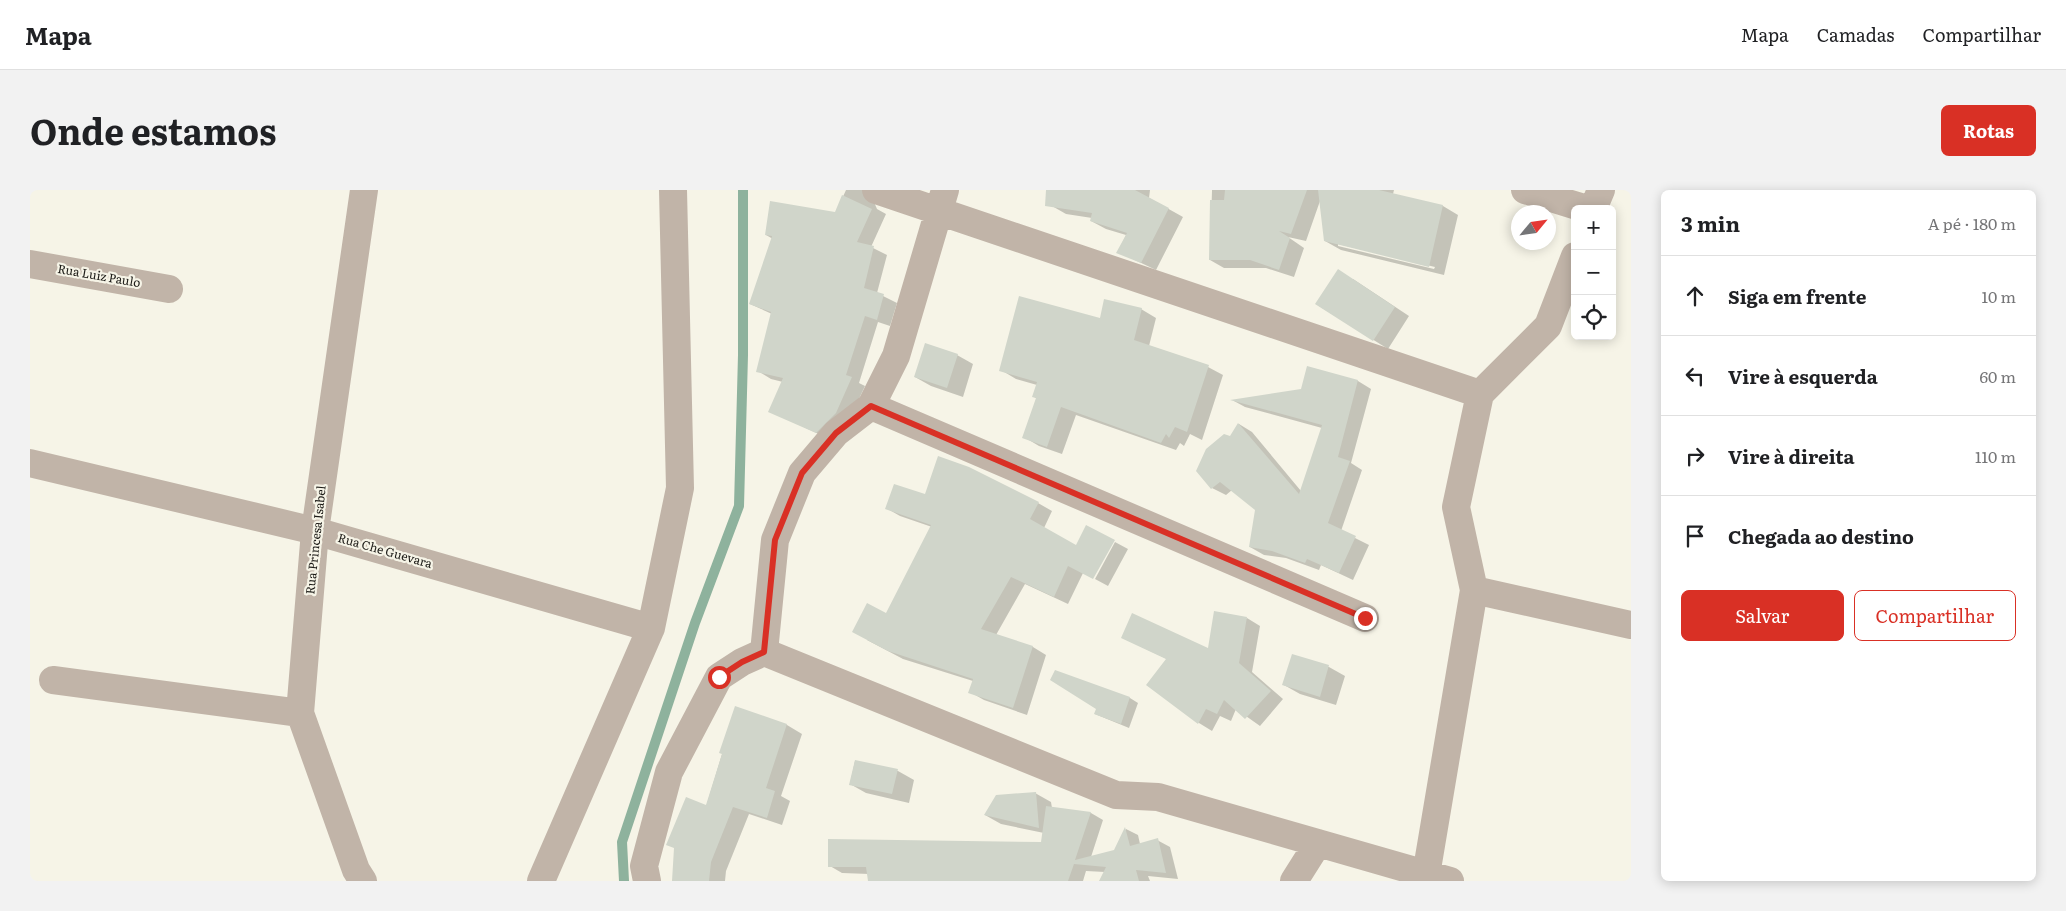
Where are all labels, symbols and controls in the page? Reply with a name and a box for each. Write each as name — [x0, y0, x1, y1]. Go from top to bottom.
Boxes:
text: Mapa — [25, 17, 92, 52]
text: Mapa — [1741, 21, 1789, 48]
text: Camadas — [1817, 21, 1894, 48]
text: Compartilhar — [1922, 21, 2041, 48]
text: Onde estamos — [30, 104, 276, 156]
button: Rotas — [1941, 105, 2036, 156]
north arrow — [1511, 205, 1556, 250]
map controls — [1571, 205, 1616, 340]
button: + — [1571, 205, 1616, 250]
text: 3 min — [1681, 207, 1740, 238]
text: A pé · 180 m — [1928, 211, 2016, 235]
button: − — [1571, 250, 1616, 295]
street label: Rua Luiz Paulo — [56, 259, 142, 291]
icon: ahead — [1681, 282, 1709, 310]
text: Siga em frente — [1728, 282, 1866, 310]
text: 10 m — [1982, 284, 2016, 308]
button: locate — [1571, 295, 1616, 340]
icon: left — [1681, 362, 1709, 390]
text: Vire à esquerda — [1728, 362, 1878, 390]
text: 60 m — [1979, 364, 2016, 388]
icon: right — [1681, 442, 1709, 470]
text: Vire à direita — [1728, 442, 1855, 470]
text: 110 m — [1975, 444, 2016, 468]
street label: Rua Princesa Isabel — [300, 485, 330, 595]
icon: arrive — [1681, 522, 1709, 550]
text: Chegada ao destino — [1728, 522, 1914, 550]
street label: Rua Che Guevara — [336, 528, 435, 572]
button: Salvar — [1681, 590, 1844, 641]
button: Compartilhar — [1854, 590, 2016, 641]
route end — [1354, 607, 1377, 630]
route start — [708, 666, 731, 689]

